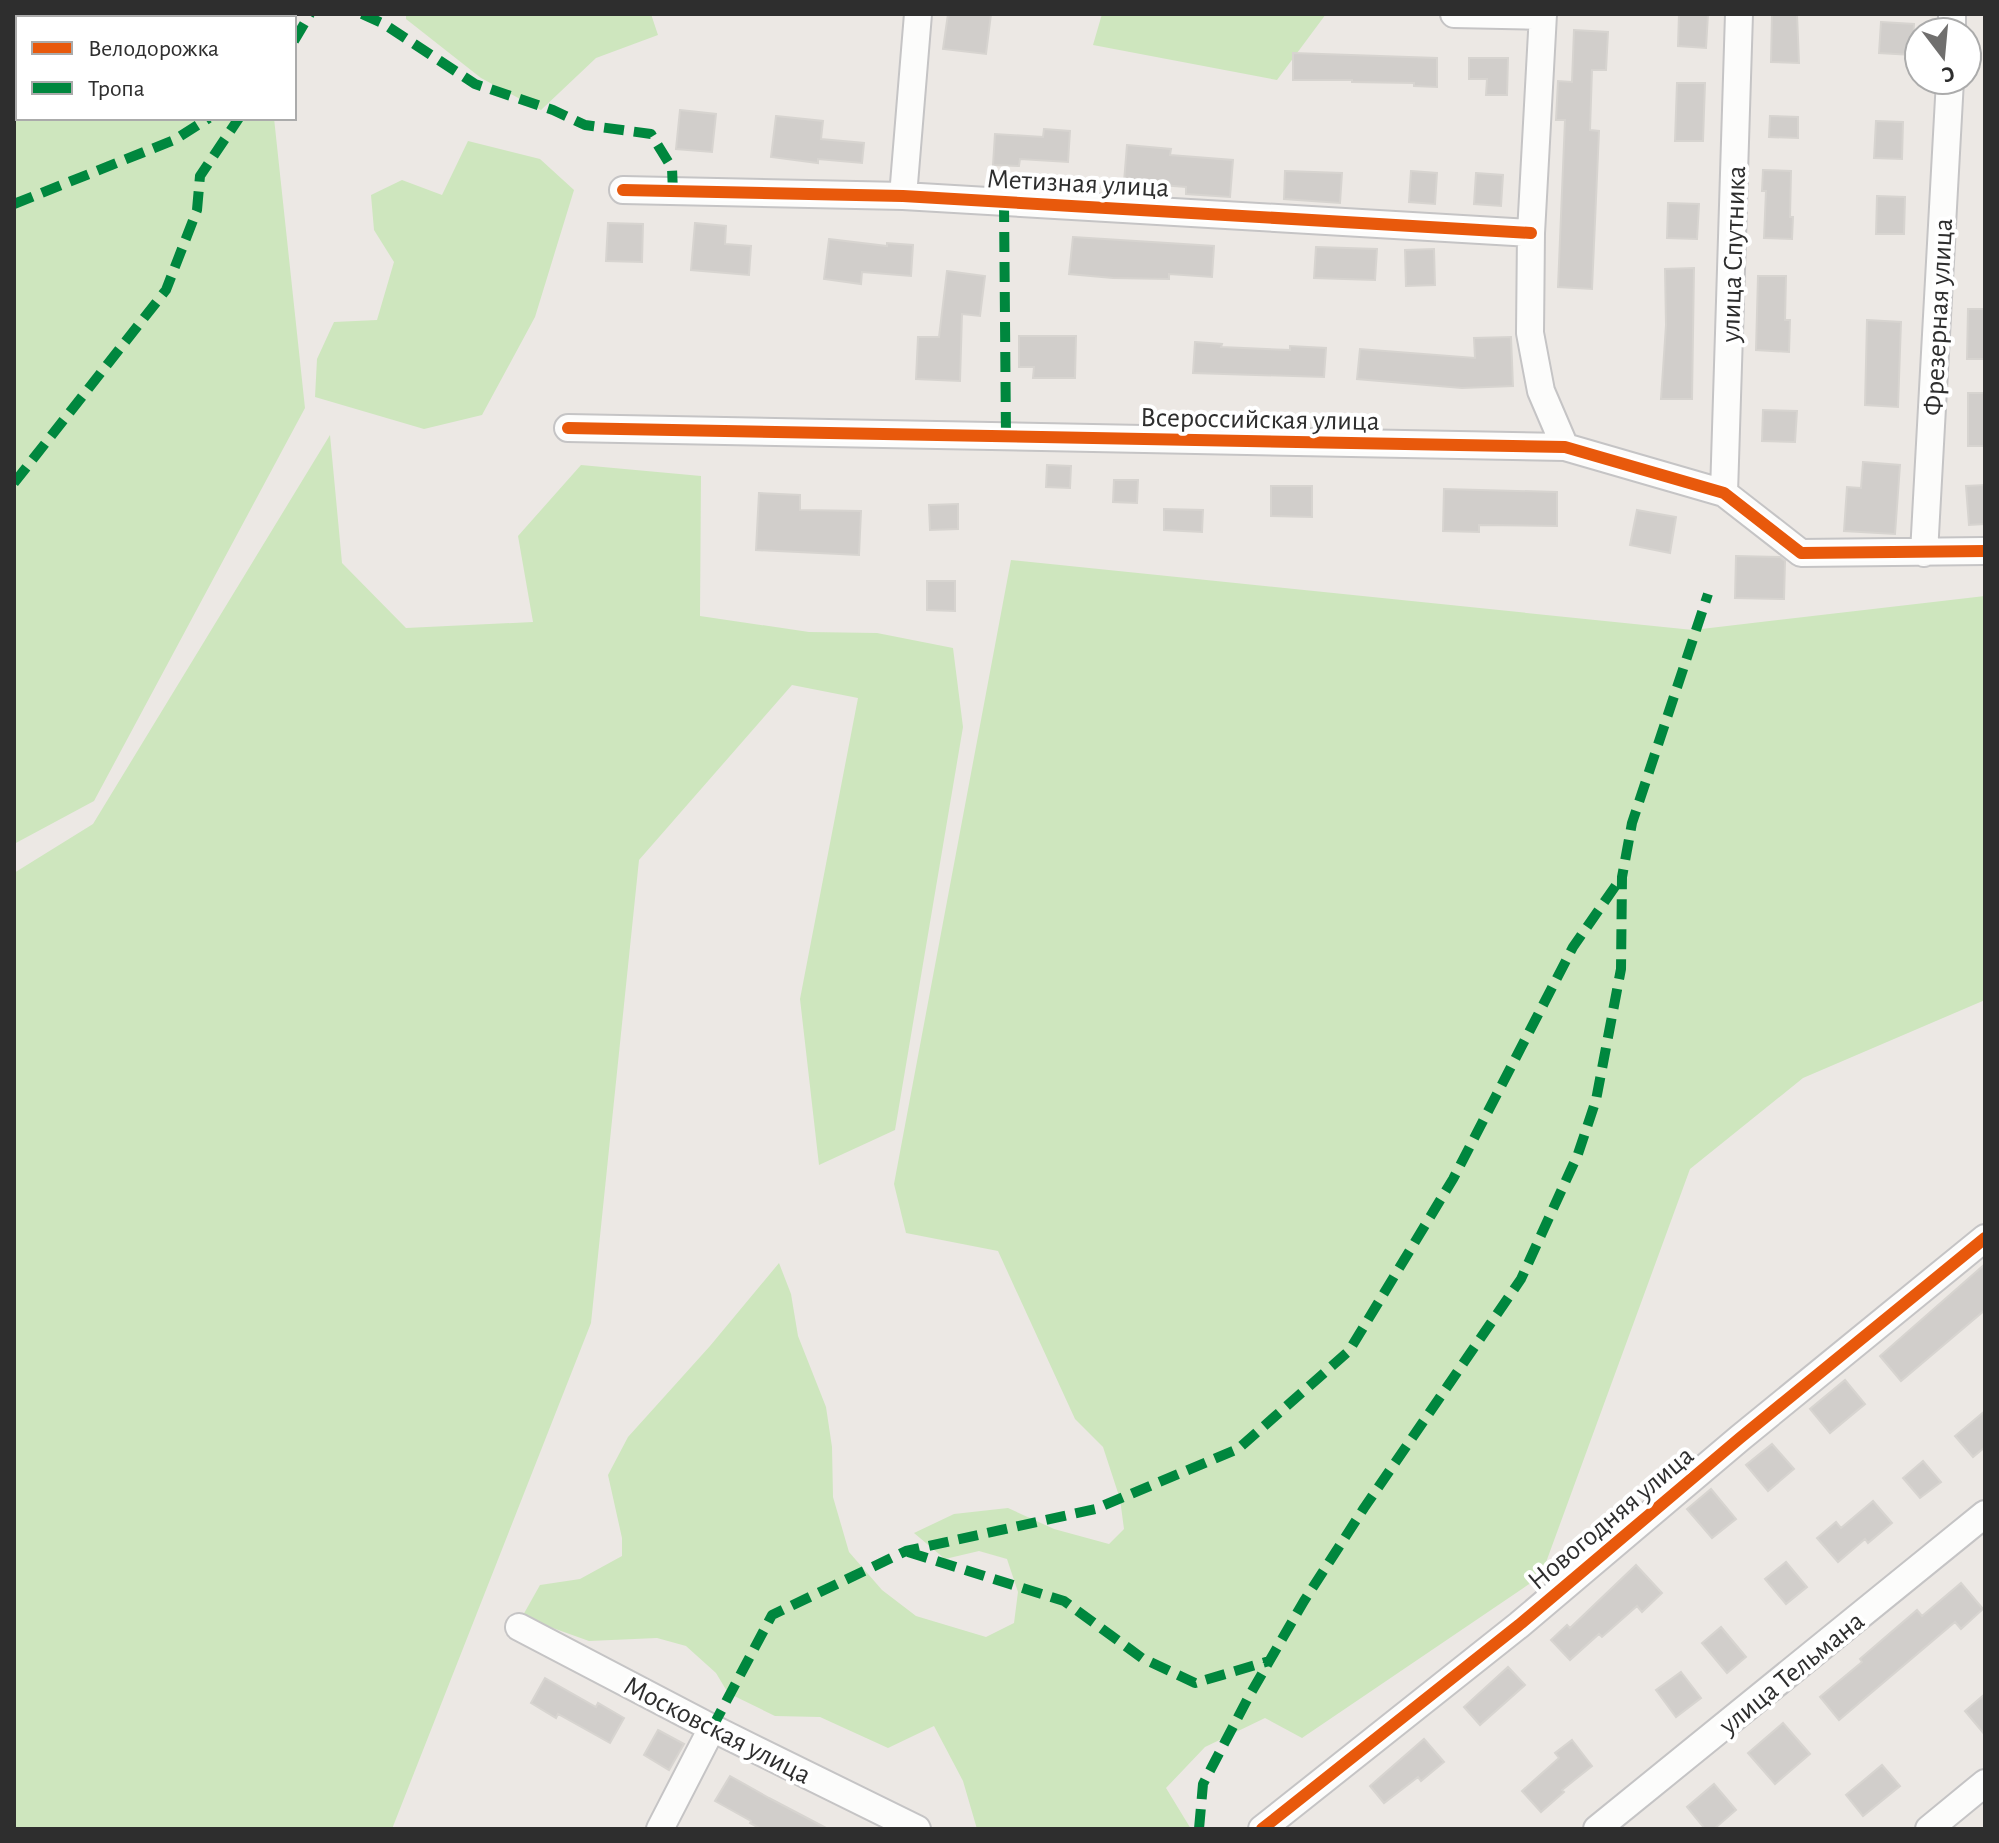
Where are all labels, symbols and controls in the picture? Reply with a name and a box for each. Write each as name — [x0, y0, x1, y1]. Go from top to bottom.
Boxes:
legend — [16, 16, 296, 120]
north arrow — [1903, 16, 1983, 96]
text: Велодорожка — [88, 37, 219, 61]
text: С — [1939, 62, 1957, 87]
text: Тропа — [88, 77, 145, 101]
street label: Метизная улица — [986, 165, 1170, 203]
street label: улица Спутника — [1717, 165, 1751, 344]
street label: Фрезерная улица — [1920, 217, 1958, 417]
street label: Всероссийская улица — [1140, 404, 1380, 436]
street label: Новогодняя улица — [1523, 1441, 1700, 1596]
street label: улица Тельмана — [1714, 1607, 1870, 1741]
street label: Московская улица — [619, 1672, 815, 1790]

